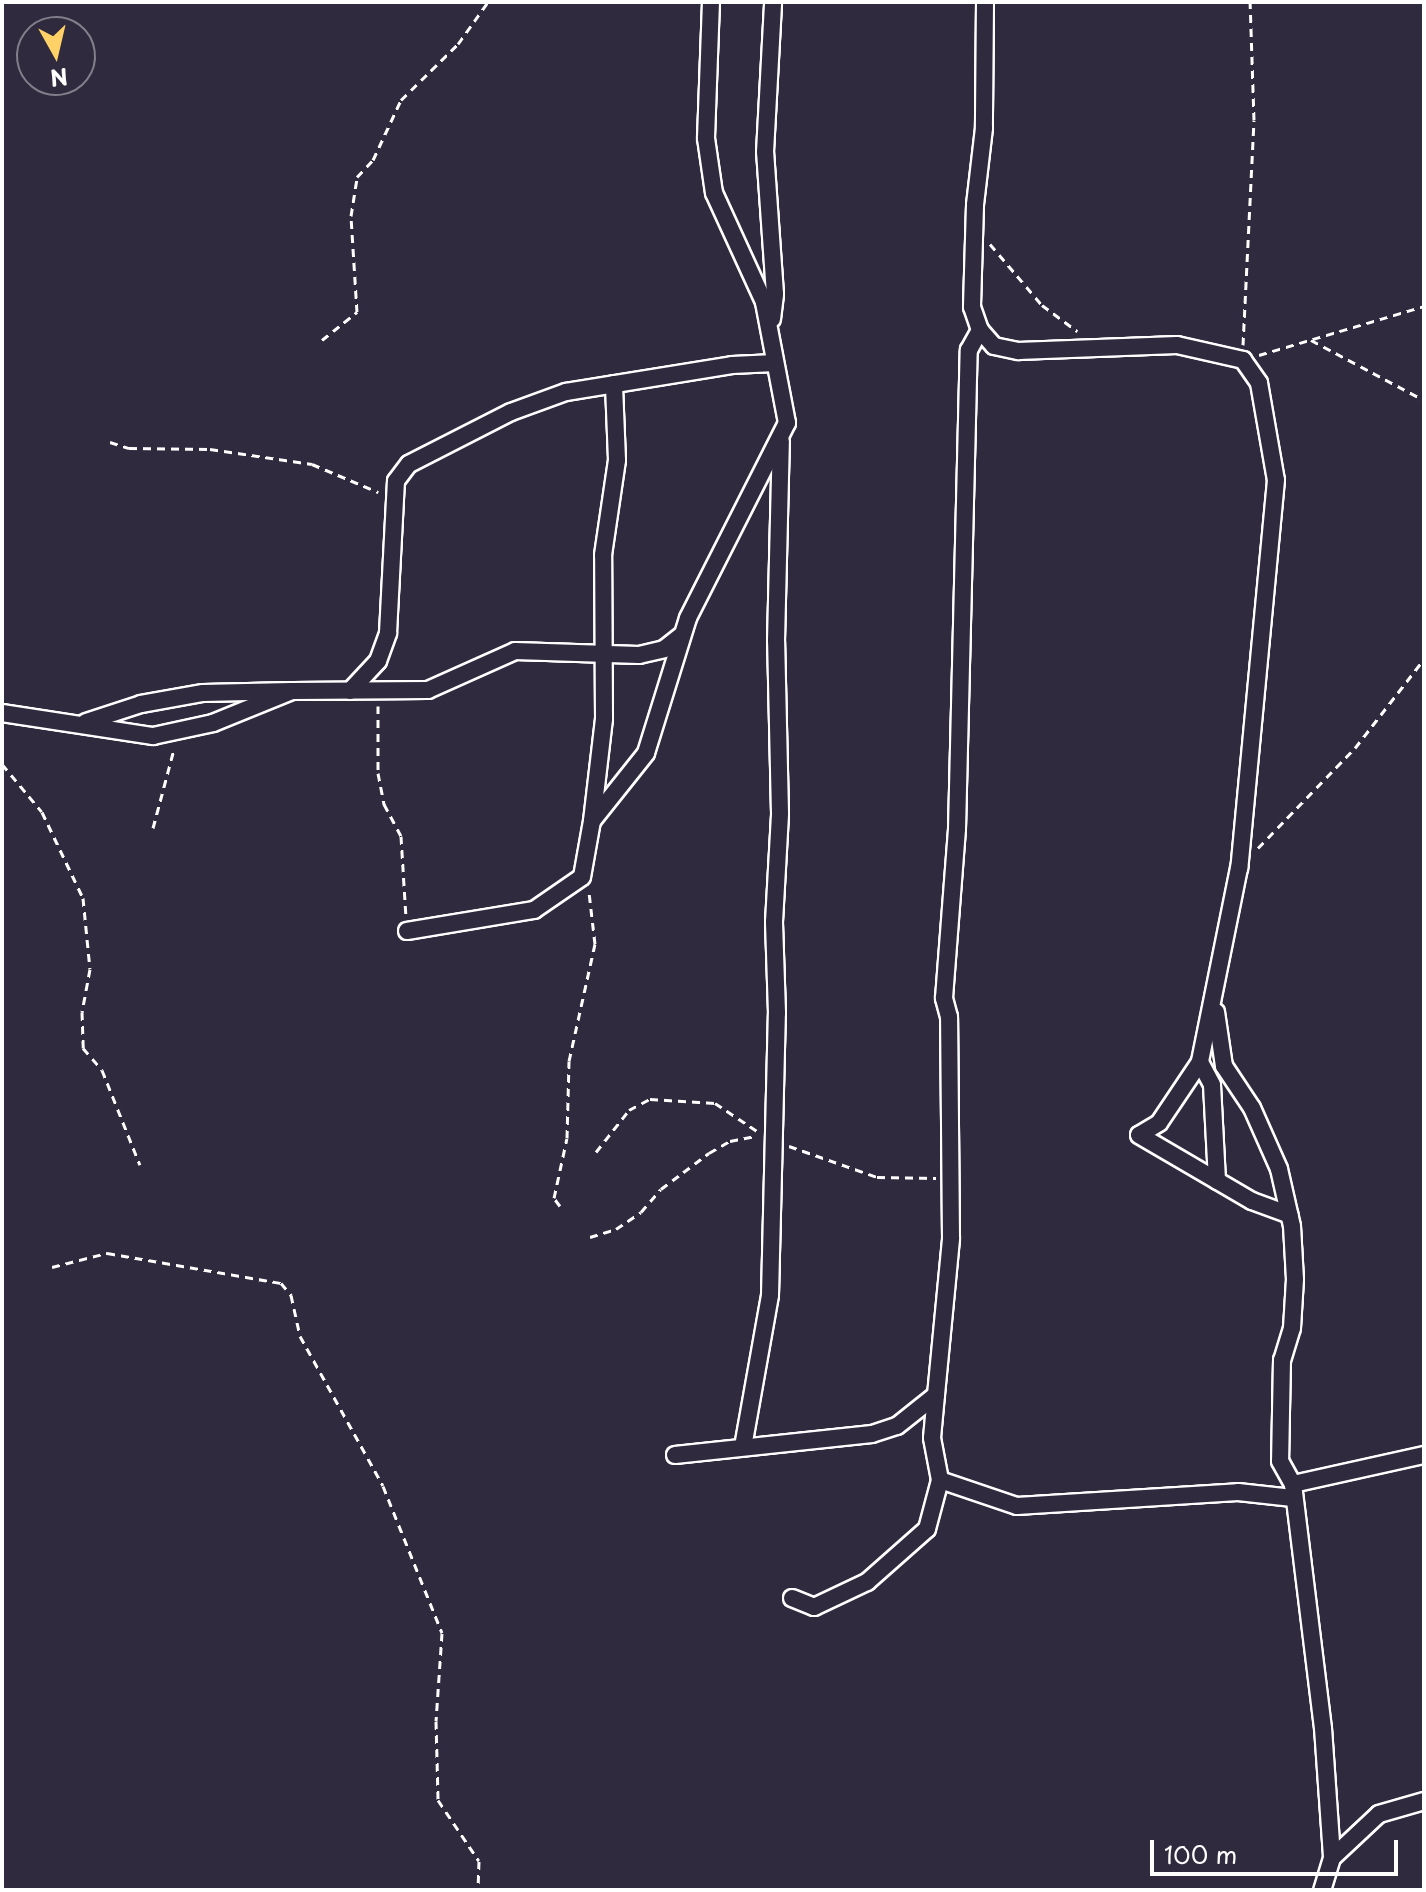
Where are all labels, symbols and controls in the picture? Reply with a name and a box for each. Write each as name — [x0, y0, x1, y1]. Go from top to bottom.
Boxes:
north arrow — [16, 16, 96, 96]
text: N — [48, 61, 70, 96]
scale bar — [1154, 1824, 1402, 1874]
text: 100 m — [1164, 1836, 1237, 1872]

